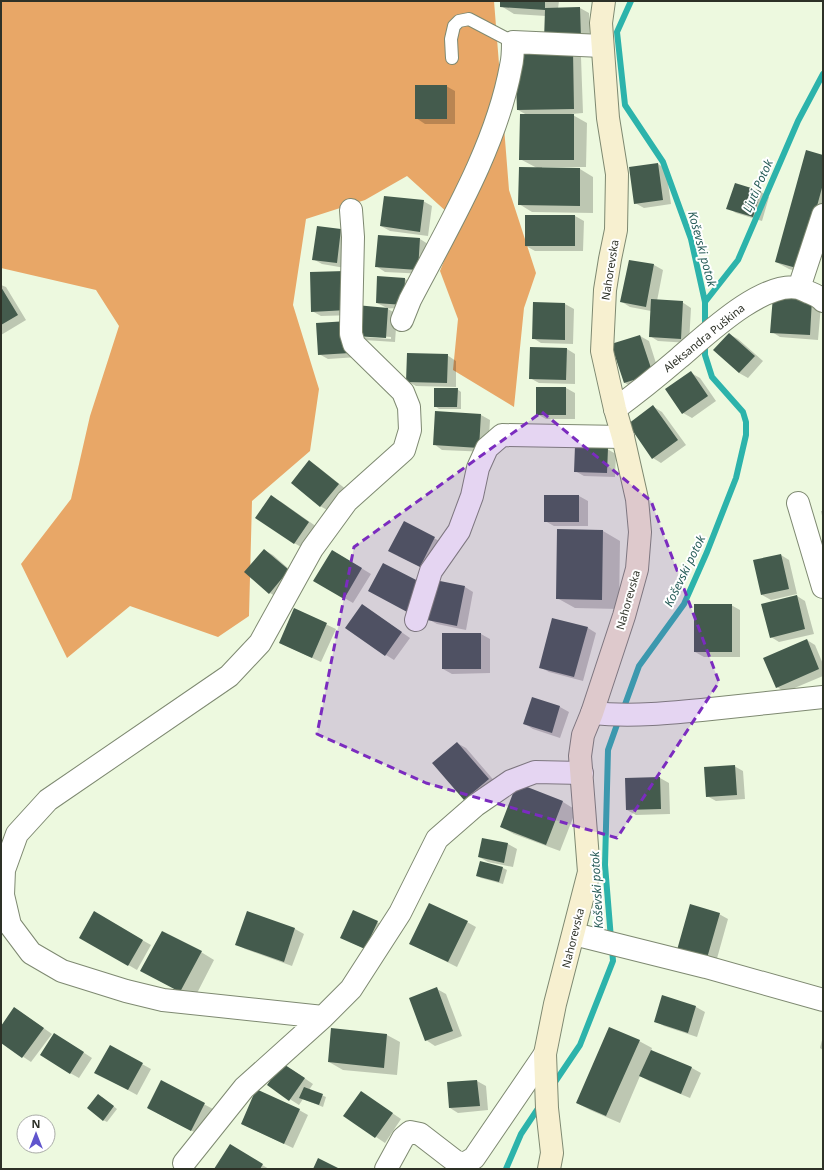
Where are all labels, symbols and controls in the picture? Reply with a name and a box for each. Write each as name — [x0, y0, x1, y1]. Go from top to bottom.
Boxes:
water label: Ljuti Potok — [738, 156, 777, 215]
water label: Koševski potok — [684, 209, 721, 290]
street label: Nahorevska — [597, 239, 622, 301]
street label: Aleksandra Puškina — [660, 300, 748, 375]
water label: Koševski potok — [660, 531, 710, 609]
street label: Nahorevska — [612, 568, 643, 631]
water label: Koševski potok — [586, 850, 607, 929]
street label: Nahorevska — [558, 906, 587, 969]
north arrow — [16, 1114, 56, 1154]
text: N — [32, 1116, 40, 1131]

